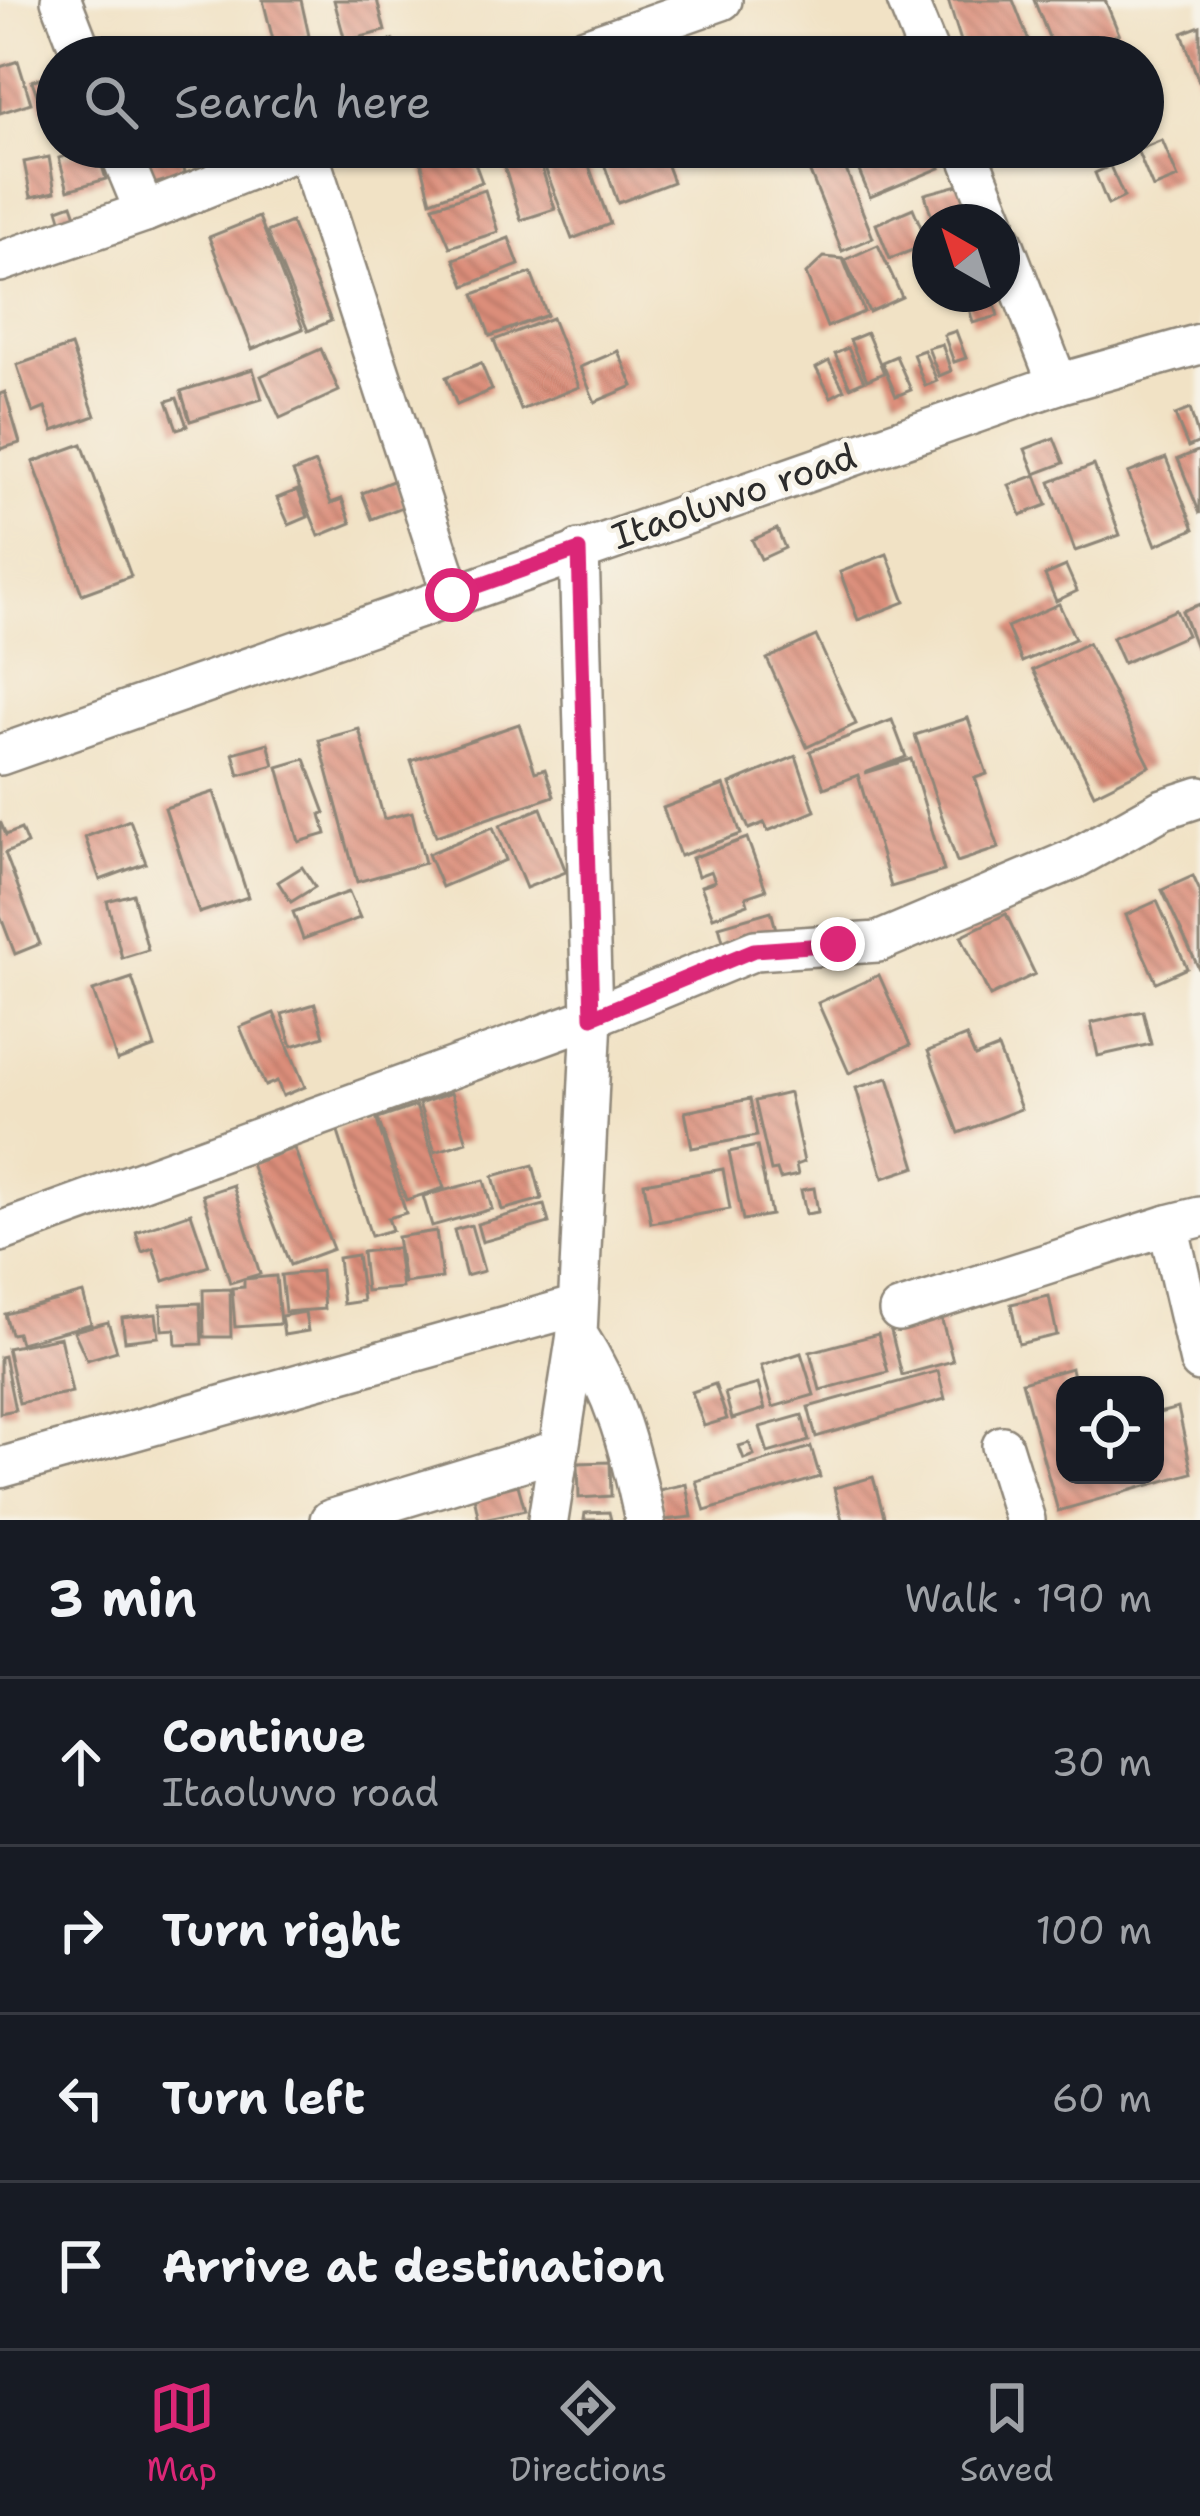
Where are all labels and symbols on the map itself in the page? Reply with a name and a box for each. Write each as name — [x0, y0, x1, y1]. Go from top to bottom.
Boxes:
north arrow — [912, 204, 1020, 312]
street label: Itaoluwo road — [605, 431, 863, 561]
route start — [425, 568, 479, 622]
route end — [811, 917, 865, 971]

